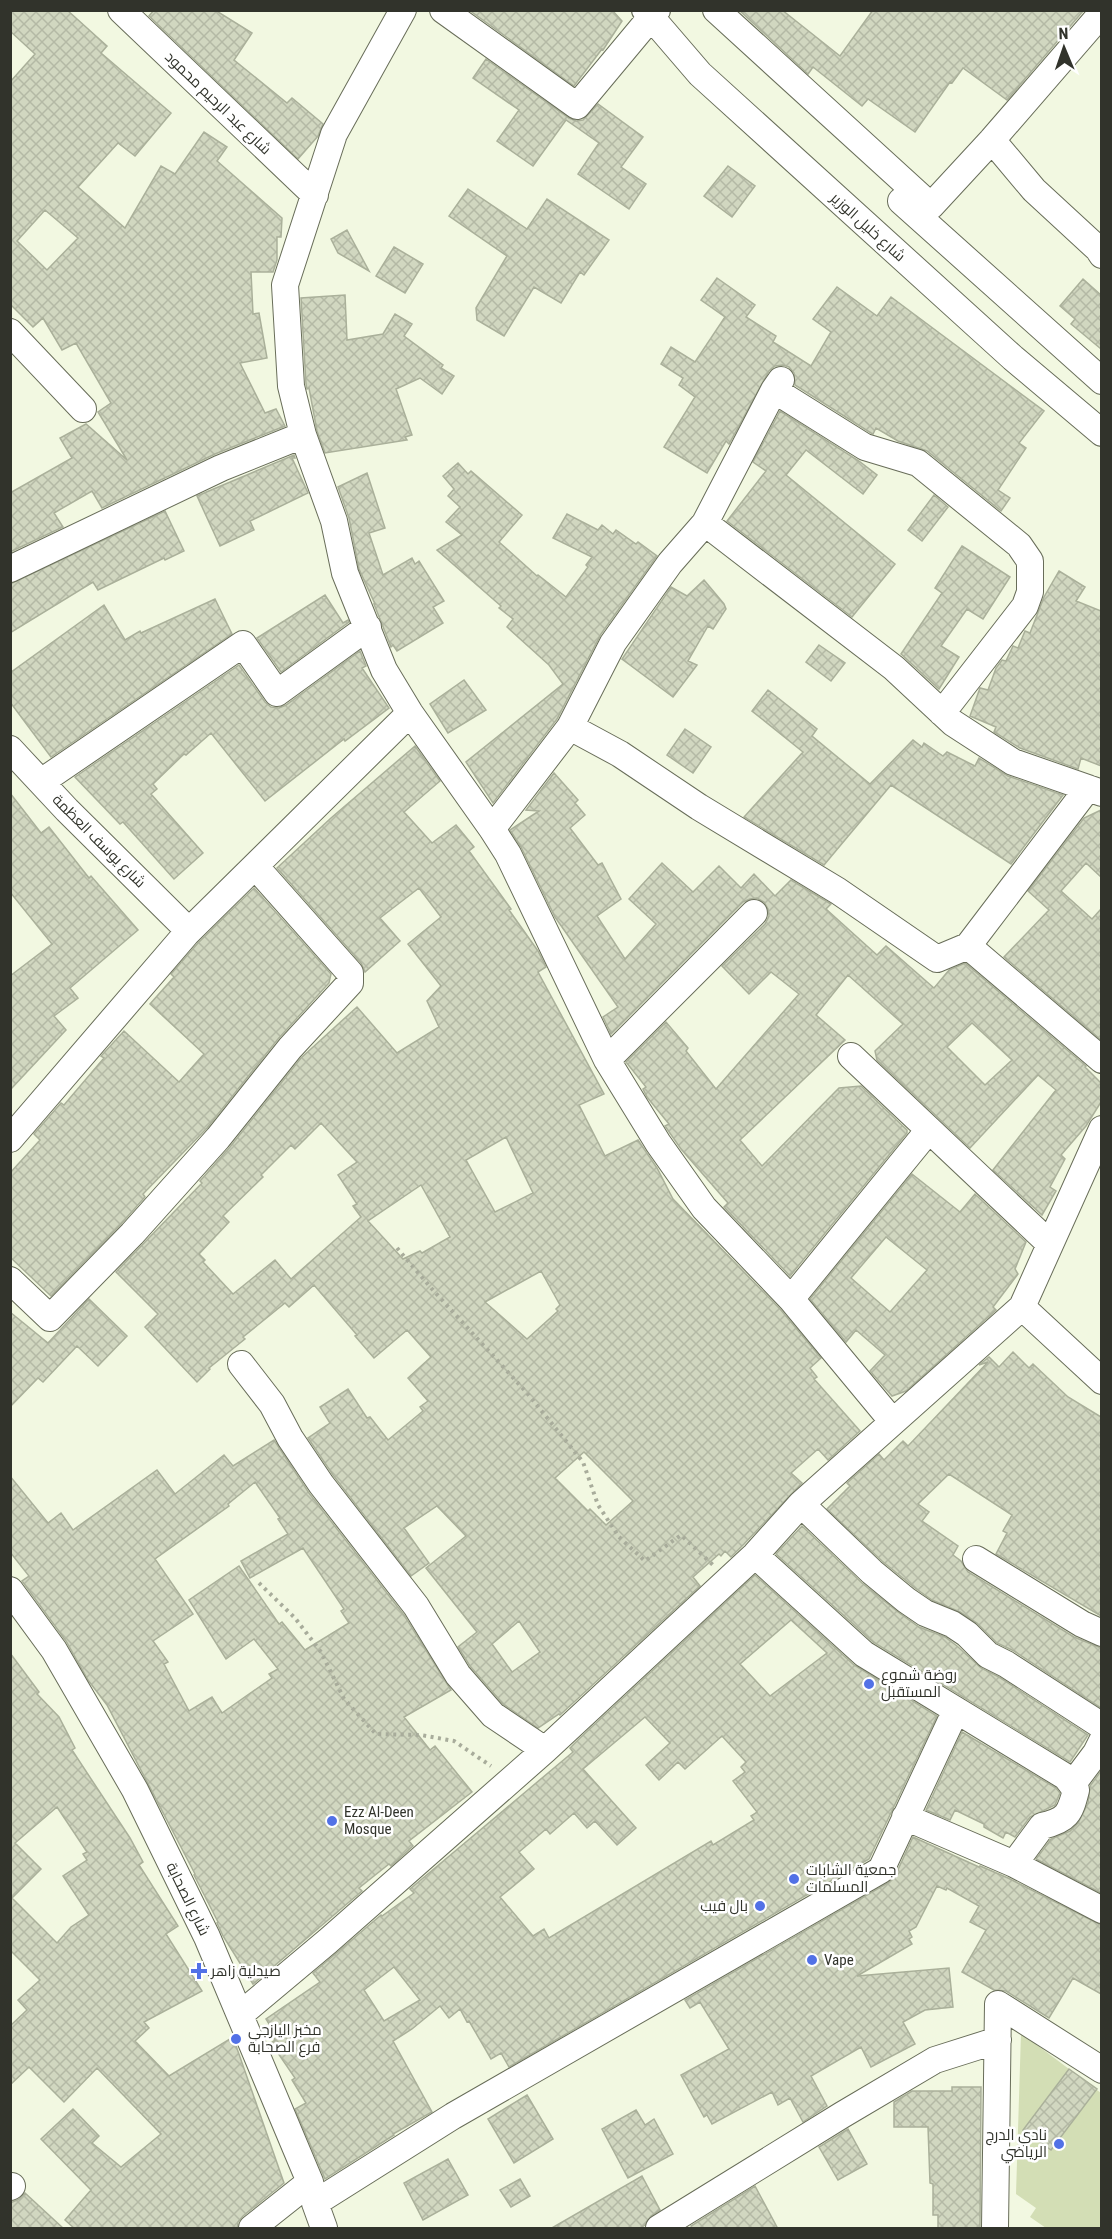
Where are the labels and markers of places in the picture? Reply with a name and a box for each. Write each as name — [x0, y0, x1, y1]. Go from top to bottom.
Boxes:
place label: روضة شموع المستقبل — [881, 1666, 957, 1702]
marker: روضة شموع المستقبل — [862, 1677, 876, 1691]
place label: Ezz Al-Deen Mosque — [344, 1803, 414, 1838]
marker: Ezz Al-Deen Mosque — [325, 1814, 339, 1828]
place label: جمعية الشابات المسلمات — [806, 1861, 896, 1896]
marker: جمعية الشابات المسلمات — [787, 1872, 801, 1886]
place label: بال فيب — [700, 1897, 748, 1915]
marker: بال فيب — [753, 1899, 767, 1913]
place label: Vape — [824, 1951, 854, 1969]
marker: Vape — [805, 1953, 819, 1967]
place label: صيدلية زاهر — [210, 1962, 281, 1980]
marker: صيدلية زاهر — [192, 1964, 206, 1978]
place label: مخبز اليازجي فرع الصحابة — [248, 2021, 322, 2058]
marker: مخبز اليازجي فرع الصحابة — [229, 2032, 243, 2046]
place label: نادي الدرج الرياضي — [986, 2126, 1047, 2164]
marker: نادي الدرج الرياضي — [1052, 2137, 1066, 2151]

